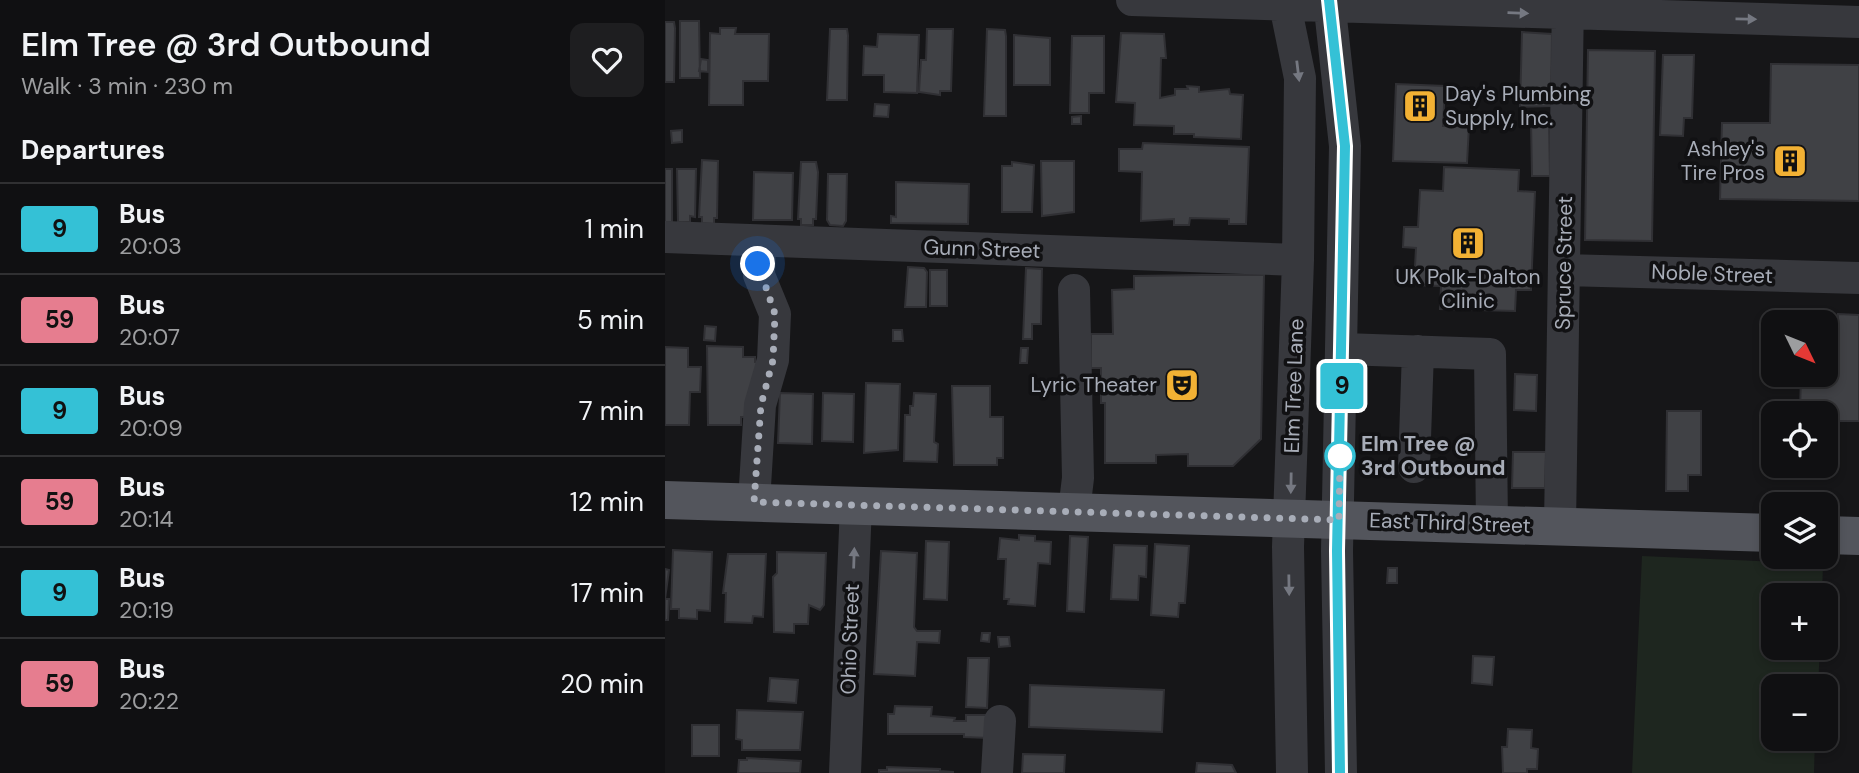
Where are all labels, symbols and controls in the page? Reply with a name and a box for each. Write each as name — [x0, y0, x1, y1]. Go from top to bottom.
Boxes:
one-way arrow — [1507, 8, 1529, 19]
one-way arrow — [1735, 13, 1757, 25]
text: Elm Tree @ 3rd Outbound — [21, 23, 431, 66]
button: heart — [570, 23, 644, 97]
one-way arrow — [1293, 61, 1304, 83]
text: Walk · 3 min · 230 m — [21, 71, 233, 101]
place label: Day's Plumbing Supply, Inc. — [1445, 80, 1592, 132]
building icon: Day's Plumbing Supply, Inc. — [1401, 87, 1439, 125]
text: Departures — [21, 133, 165, 167]
place label: Ashley's Tire Pros — [1681, 135, 1765, 187]
building icon: Ashley's Tire Pros — [1771, 142, 1809, 180]
street label: Spruce Street — [1549, 196, 1579, 330]
text: Bus — [119, 197, 165, 231]
text: 1 min — [585, 212, 644, 246]
text: 9 — [52, 213, 67, 244]
building icon: UK Polk-Dalton Clinic — [1449, 224, 1487, 262]
text: 20:03 — [119, 231, 182, 261]
street label: Gunn Street — [923, 233, 1041, 265]
your location — [740, 246, 775, 281]
street label: Noble Street — [1651, 258, 1773, 290]
place label: UK Polk-Dalton Clinic — [1395, 263, 1541, 315]
text: Bus — [119, 288, 165, 322]
text: 5 min — [577, 303, 644, 337]
text: 59 — [45, 304, 74, 335]
north arrow — [1761, 310, 1837, 387]
map controls — [1761, 310, 1838, 751]
street label: Elm Tree Lane — [1278, 318, 1310, 454]
text: 20:07 — [119, 322, 180, 352]
line badge: 9 — [1319, 363, 1365, 409]
theatre icon: Lyric Theater — [1163, 366, 1201, 404]
text: 9 — [1334, 370, 1350, 401]
place label: Lyric Theater — [1031, 371, 1157, 399]
text: Bus — [119, 379, 165, 413]
text: 7 min — [579, 394, 644, 428]
text: 9 — [52, 395, 67, 426]
button: locate — [1761, 401, 1838, 478]
text: 20:09 — [119, 413, 183, 443]
place label: Elm Tree @ 3rd Outbound — [1361, 430, 1505, 482]
marker: Elm Tree @ 3rd Outbound — [1325, 441, 1355, 471]
text: Bus — [119, 470, 165, 504]
one-way arrow — [1285, 473, 1296, 495]
text: 12 min — [570, 485, 644, 519]
text: 59 — [45, 486, 74, 517]
button: layers — [1761, 492, 1838, 569]
text: 20:14 — [119, 504, 174, 534]
street label: East Third Street — [1369, 506, 1531, 540]
one-way arrow — [848, 547, 859, 569]
text: Bus — [119, 561, 165, 595]
one-way arrow — [1283, 574, 1295, 596]
text: 17 min — [571, 576, 644, 610]
text: 9 — [52, 577, 67, 608]
street label: Ohio Street — [834, 583, 866, 695]
button: + — [1761, 583, 1838, 660]
text: 20:19 — [119, 595, 174, 625]
text: Bus — [119, 652, 165, 686]
text: 20 min — [560, 667, 644, 701]
text: 59 — [45, 668, 74, 699]
button: − — [1761, 674, 1838, 751]
text: 20:22 — [119, 686, 179, 716]

